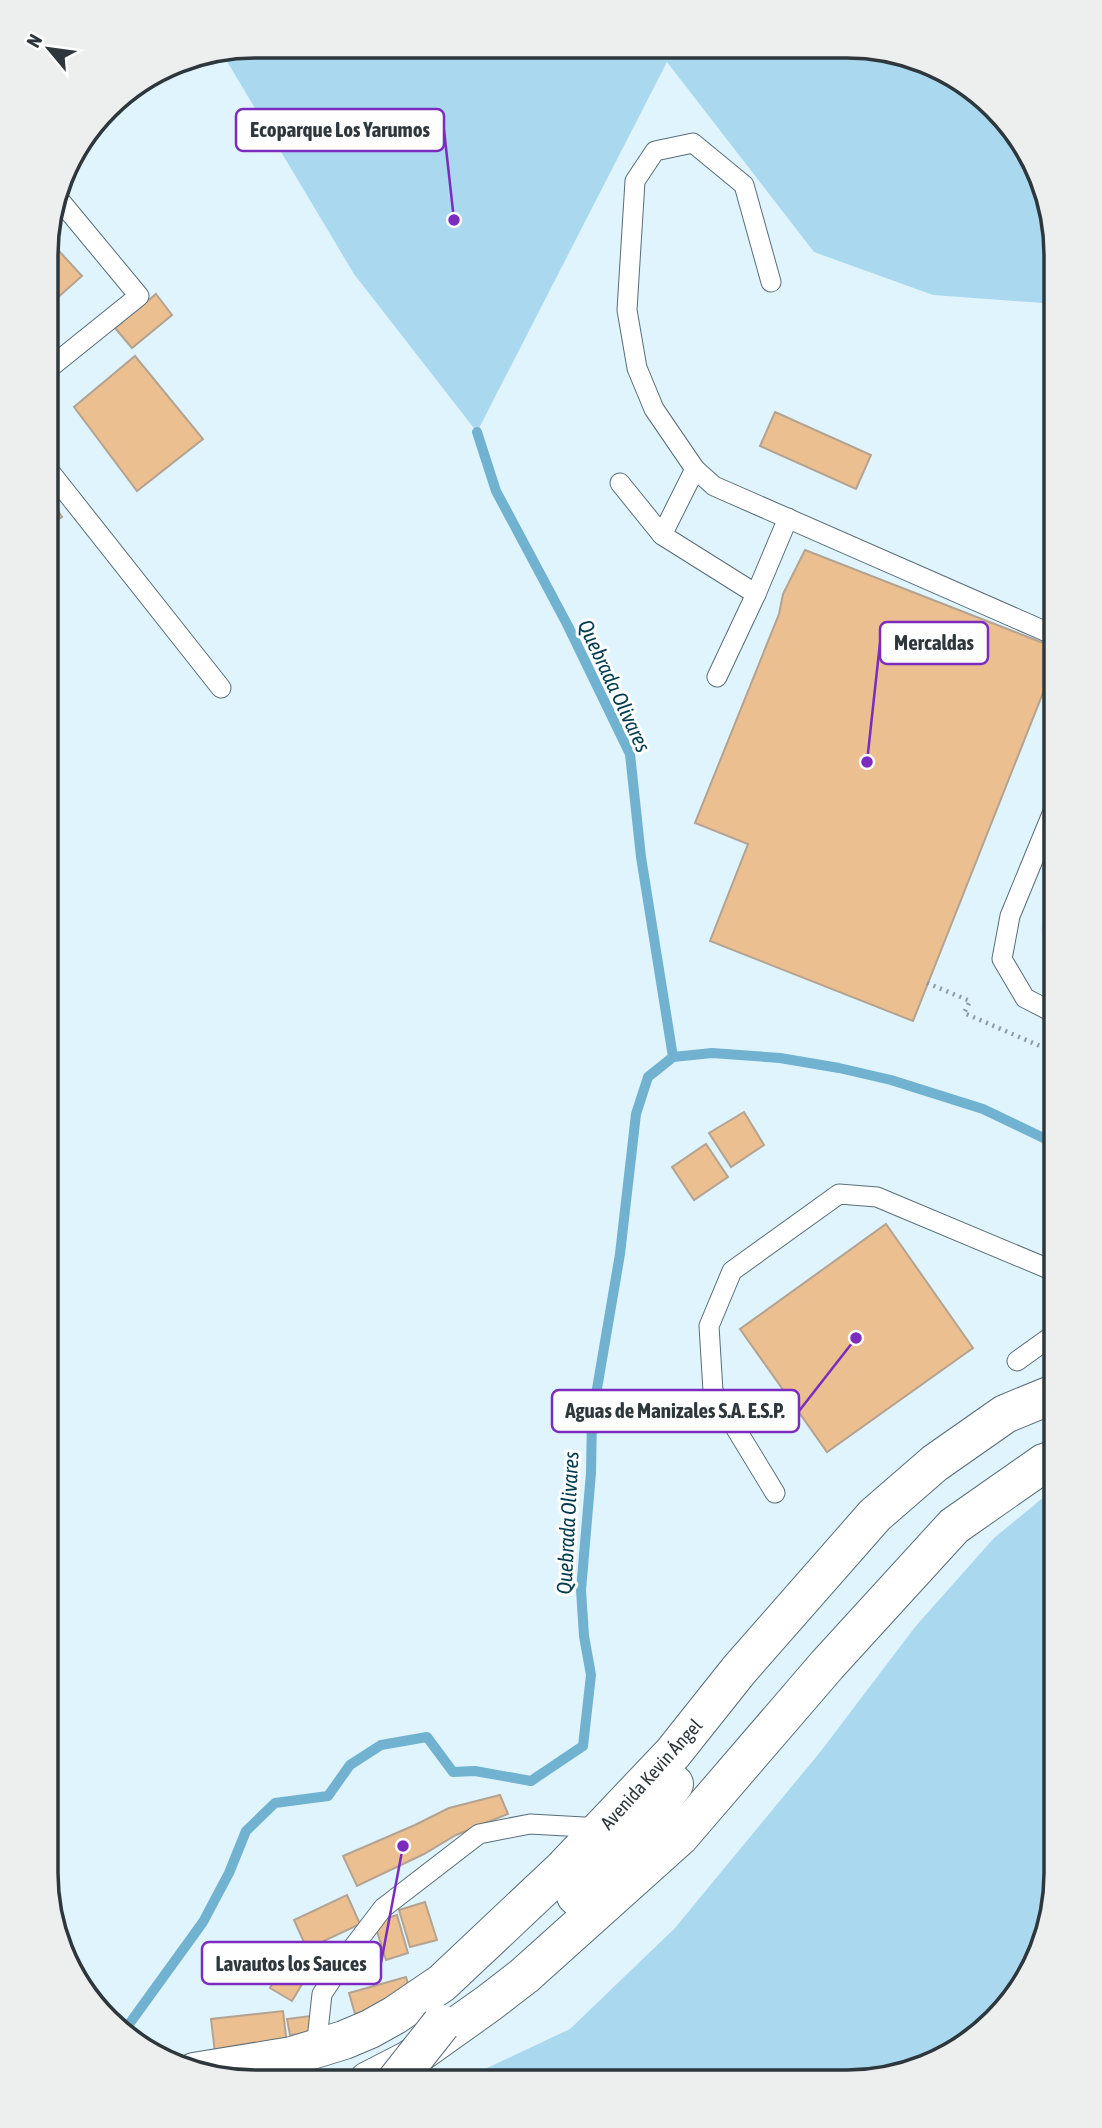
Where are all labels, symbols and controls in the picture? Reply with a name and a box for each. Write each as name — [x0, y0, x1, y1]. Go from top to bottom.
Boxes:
north arrow — [14, 14, 84, 84]
text: N — [22, 31, 46, 51]
callout: Ecoparque Los Yarumos — [236, 109, 444, 151]
text: Ecoparque Los Yarumos — [250, 117, 431, 141]
water label: Quebrada Olivares — [574, 616, 656, 756]
callout: Mercaldas — [880, 622, 988, 664]
text: Mercaldas — [894, 630, 974, 654]
callout: Aguas de Manizales S.A. E.S.P. — [552, 1390, 799, 1432]
text: Aguas de Manizales S.A. E.S.P. — [564, 1398, 785, 1422]
water label: Quebrada Olivares — [551, 1451, 583, 1595]
street label: Avenida Kevin Ángel — [596, 1714, 706, 1834]
callout: Lavautos los Sauces — [202, 1942, 381, 1984]
text: Lavautos los Sauces — [215, 1951, 367, 1975]

